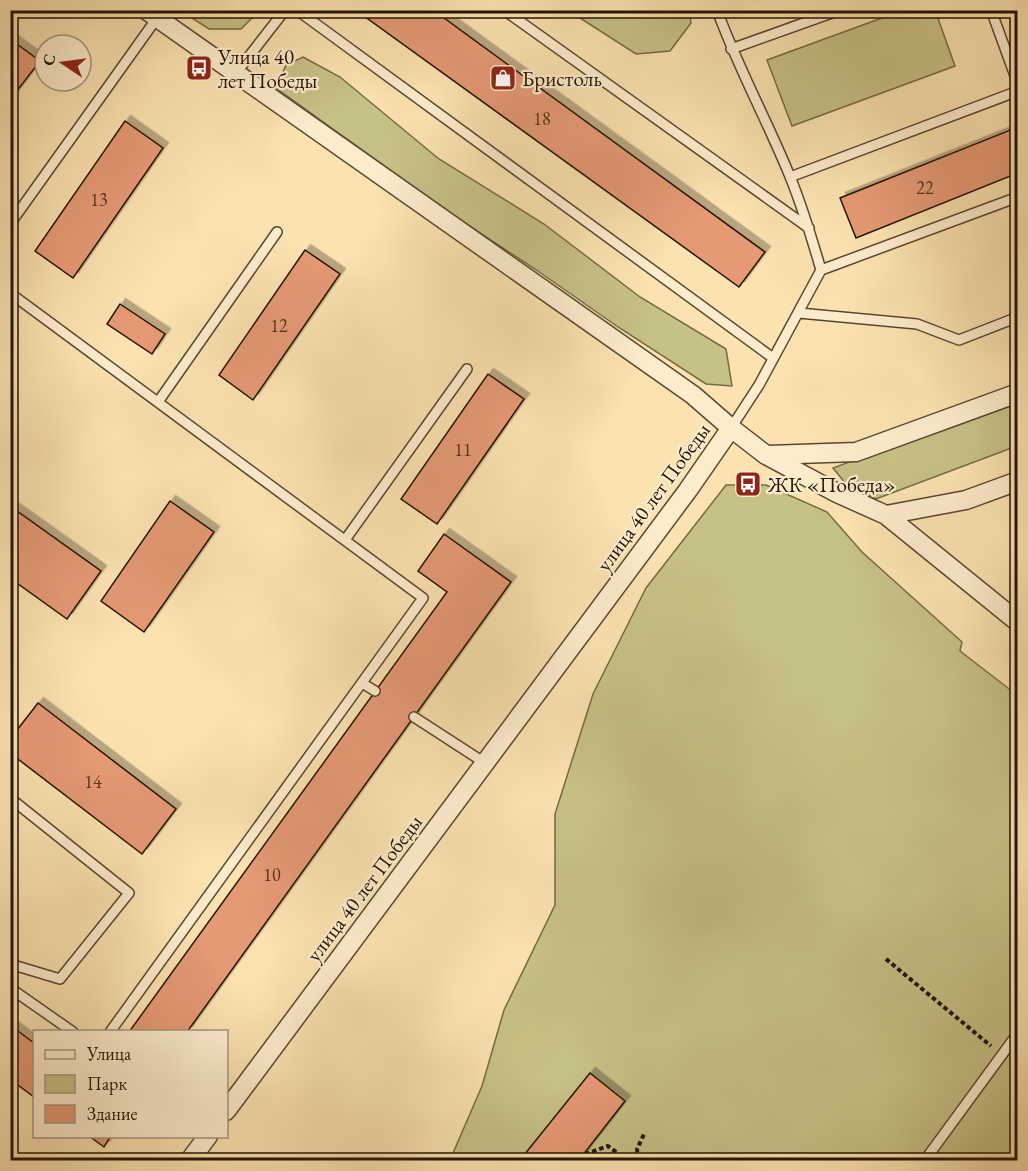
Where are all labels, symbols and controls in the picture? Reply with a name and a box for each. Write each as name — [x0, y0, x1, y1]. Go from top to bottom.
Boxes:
north arrow — [33, 33, 93, 93]
place label: Улица 40 лет Победы — [217, 43, 318, 94]
text: С — [37, 52, 60, 68]
bus stop icon: Улица 40 лет Победы — [184, 53, 214, 83]
shop icon: Бристоль — [488, 63, 518, 93]
place label: Бристоль — [522, 65, 602, 92]
house number: 18 — [533, 107, 551, 130]
house number: 22 — [916, 176, 934, 199]
house number: 13 — [90, 188, 108, 211]
house number: 12 — [270, 314, 288, 337]
street label: улица 40 лет Победы — [590, 417, 716, 577]
house number: 11 — [454, 438, 472, 461]
bus stop icon: ЖК «Победа» — [733, 469, 763, 499]
place label: ЖК «Победа» — [767, 471, 896, 498]
house number: 14 — [84, 770, 102, 793]
street label: улица 40 лет Победы — [300, 809, 428, 967]
house number: 10 — [263, 863, 281, 886]
legend — [33, 1030, 228, 1138]
text: Улица — [86, 1042, 132, 1065]
text: Парк — [87, 1072, 127, 1095]
text: Здание — [87, 1102, 137, 1125]

